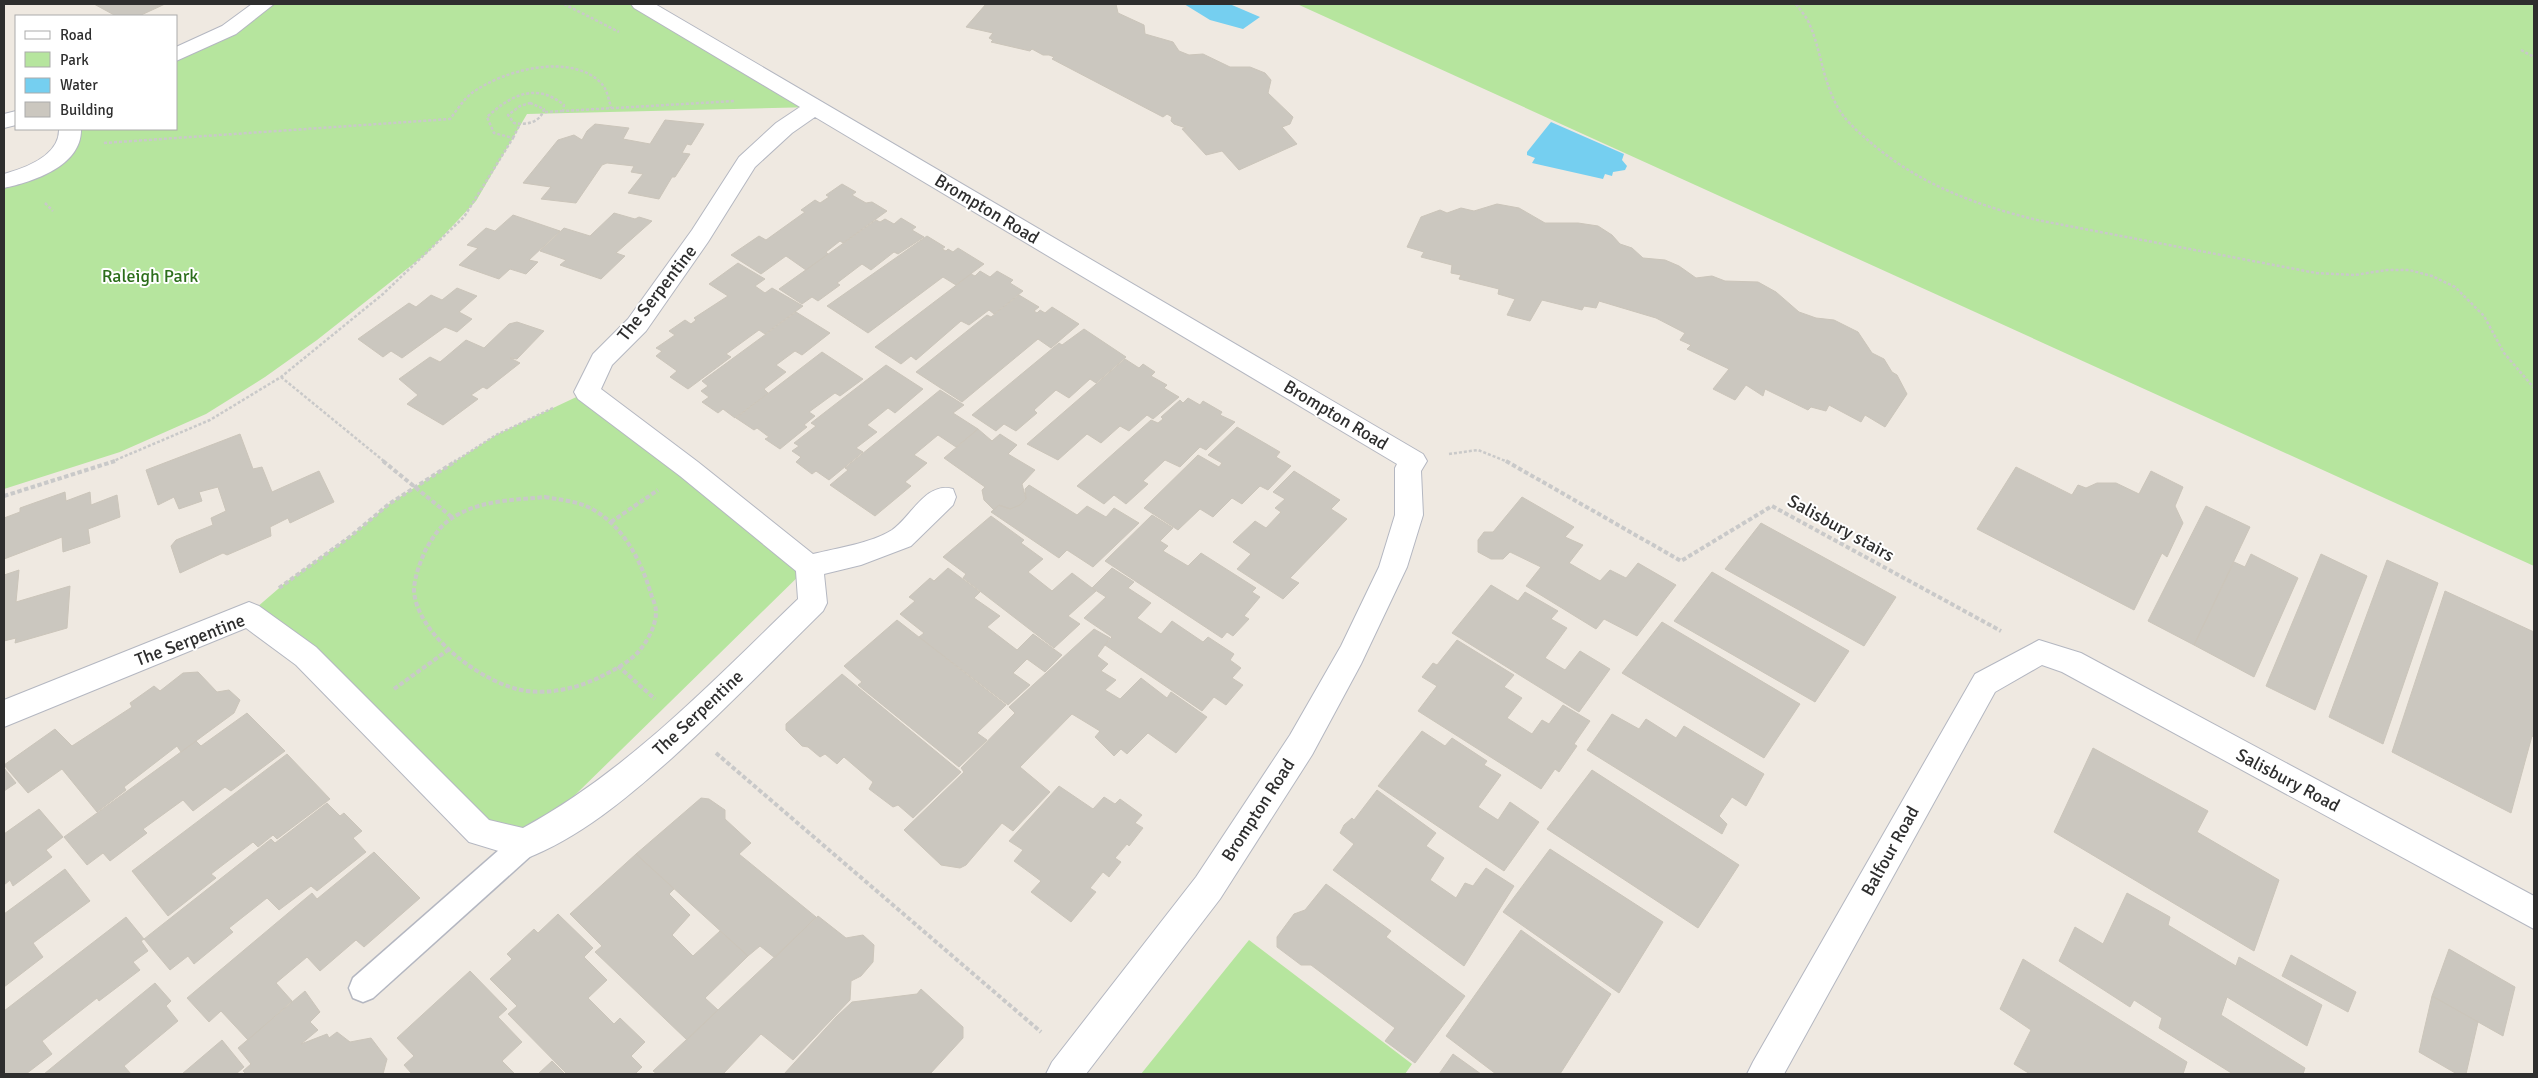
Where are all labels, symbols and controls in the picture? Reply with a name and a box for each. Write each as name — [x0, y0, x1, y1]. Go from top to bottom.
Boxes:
legend — [15, 15, 178, 130]
text: Road — [60, 26, 92, 44]
text: Park — [60, 51, 89, 69]
text: Water — [60, 76, 98, 94]
text: Building — [60, 101, 114, 119]
street label: Brompton Road — [931, 169, 1043, 249]
street label: The Serpentine — [613, 241, 701, 345]
park label: Raleigh Park — [102, 265, 198, 287]
street label: Brompton Road — [1280, 375, 1392, 455]
street label: Salisbury stairs — [1784, 490, 1898, 566]
street label: The Serpentine — [132, 609, 248, 671]
street label: The Serpentine — [648, 665, 748, 761]
street label: Salisbury Road — [2232, 743, 2344, 817]
street label: Brompton Road — [1217, 755, 1299, 865]
street label: Balfour Road — [1856, 802, 1924, 900]

